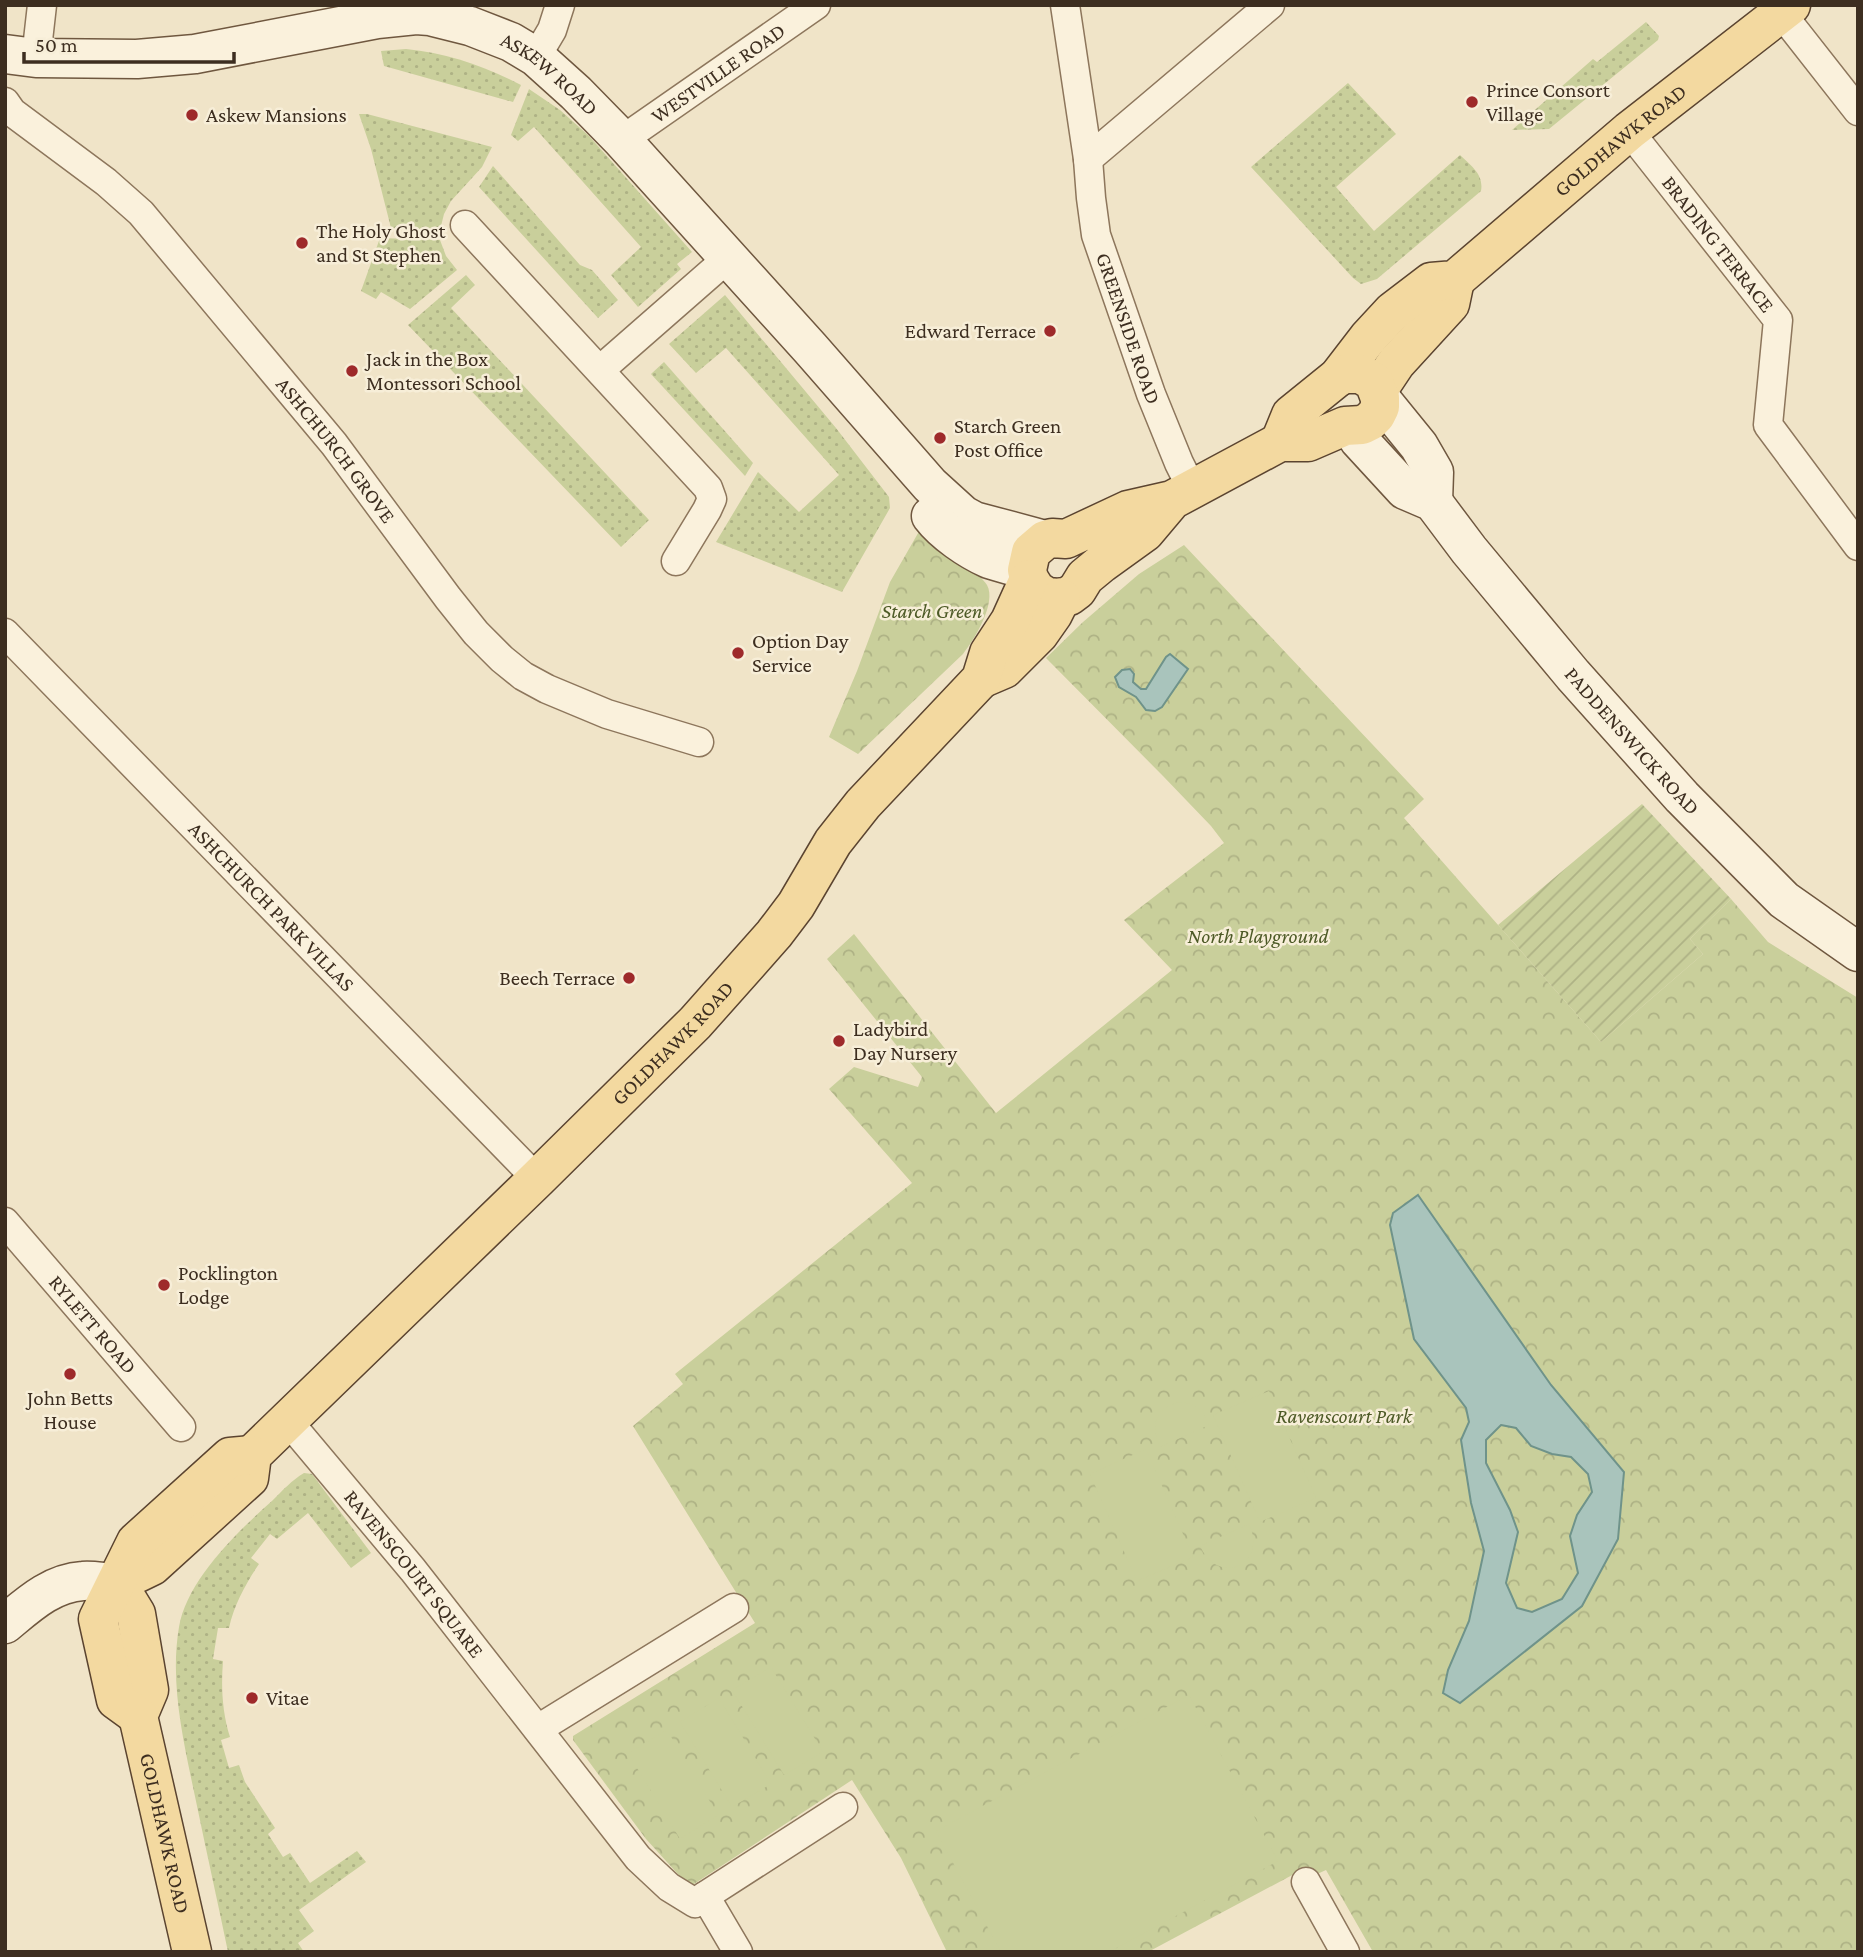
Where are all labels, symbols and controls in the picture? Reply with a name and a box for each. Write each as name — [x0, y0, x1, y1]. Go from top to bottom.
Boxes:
street label: WESTVILLE ROAD — [646, 18, 790, 128]
scale bar — [24, 21, 234, 65]
street label: ASKEW ROAD — [497, 27, 603, 120]
text: 50 m — [35, 33, 78, 57]
place label: Prince Consort Village — [1486, 78, 1611, 126]
street label: GOLDHAWK ROAD — [1549, 79, 1691, 202]
marker: Prince Consort Village — [1464, 94, 1480, 110]
place label: Askew Mansions — [206, 103, 347, 127]
marker: Askew Mansions — [184, 107, 200, 123]
street label: BRADING TERRACE — [1657, 171, 1779, 317]
place label: The Holy Ghost and St Stephen — [316, 219, 446, 267]
marker: The Holy Ghost and St Stephen — [294, 235, 310, 251]
street label: GREENSIDE ROAD — [1091, 250, 1166, 408]
place label: Edward Terrace — [905, 319, 1036, 343]
marker: Edward Terrace — [1042, 323, 1058, 339]
place label: Jack in the Box Montessori School — [364, 347, 521, 395]
marker: Jack in the Box Montessori School — [344, 363, 360, 379]
street label: ASHCHURCH GROVE — [271, 372, 400, 528]
place label: Starch Green Post Office — [954, 414, 1061, 462]
marker: Starch Green Post Office — [932, 430, 948, 446]
park label: Starch Green — [882, 599, 982, 623]
place label: Option Day Service — [752, 629, 849, 677]
marker: Option Day Service — [730, 645, 746, 661]
street label: PADDENSWICK ROAD — [1560, 662, 1705, 820]
street label: ASHCHURCH PARK VILLAS — [184, 817, 360, 996]
park label: North Playground — [1188, 924, 1330, 948]
place label: Beech Terrace — [499, 966, 615, 990]
marker: Beech Terrace — [621, 970, 637, 986]
street label: GOLDHAWK ROAD — [607, 976, 739, 1110]
place label: Ladybird Day Nursery — [853, 1017, 957, 1065]
marker: Ladybird Day Nursery — [831, 1033, 847, 1049]
place label: Pocklington Lodge — [178, 1261, 278, 1309]
street label: RYLETT ROAD — [44, 1270, 142, 1379]
marker: Pocklington Lodge — [156, 1277, 172, 1293]
marker: John Betts House — [62, 1366, 78, 1382]
place label: John Betts House — [25, 1386, 113, 1434]
park label: Ravenscourt Park — [1276, 1404, 1413, 1428]
street label: RAVENSCOURT SQUARE — [339, 1485, 489, 1662]
place label: Vitae — [266, 1686, 309, 1710]
marker: Vitae — [244, 1690, 260, 1706]
street label: GOLDHAWK ROAD — [135, 1751, 195, 1916]

